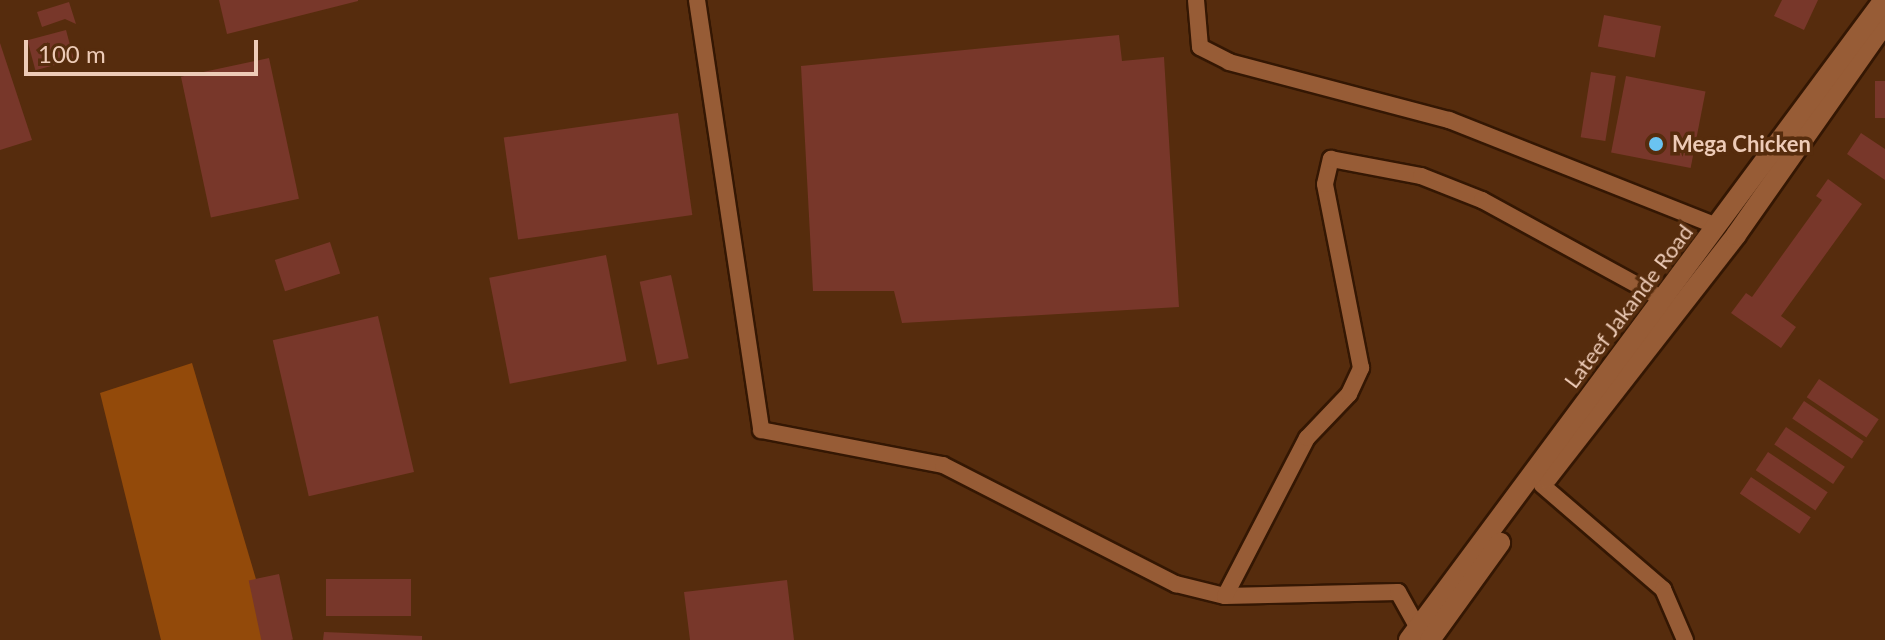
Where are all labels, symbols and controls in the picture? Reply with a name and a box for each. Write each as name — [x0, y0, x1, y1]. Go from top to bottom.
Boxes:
scale bar — [28, 24, 262, 74]
text: 100 m — [38, 39, 106, 68]
place label: Mega Chicken — [1672, 131, 1811, 157]
marker: Mega Chicken — [1647, 135, 1665, 153]
street label: Lateef Jakande Road — [1558, 219, 1698, 393]

